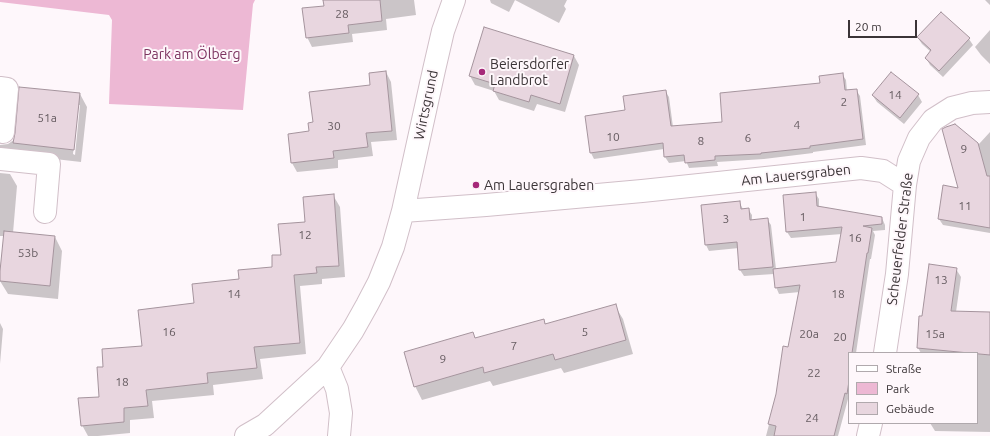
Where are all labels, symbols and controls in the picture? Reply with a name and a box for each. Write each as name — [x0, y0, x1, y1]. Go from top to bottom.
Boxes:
house number: 28 — [335, 7, 349, 21]
scale bar — [850, 12, 919, 38]
text: 20 m — [855, 20, 882, 33]
park label: Park am Ölberg — [143, 46, 241, 62]
place label: Beiersdorfer Landbrot — [490, 56, 569, 88]
marker: Beiersdorfer Landbrot — [477, 67, 487, 77]
street label: Wirtsgrund — [410, 69, 442, 141]
house number: 14 — [888, 88, 902, 102]
house number: 2 — [841, 95, 847, 109]
house number: 51a — [37, 111, 57, 125]
house number: 4 — [794, 118, 800, 132]
house number: 30 — [327, 119, 341, 133]
house number: 10 — [606, 130, 620, 144]
house number: 6 — [745, 131, 751, 145]
house number: 8 — [698, 134, 704, 148]
house number: 9 — [961, 142, 967, 156]
street label: Am Lauersgraben — [740, 161, 852, 189]
street label: Scheuerfelder Straße — [884, 172, 916, 306]
place label: Am Lauersgraben — [484, 177, 594, 193]
marker: Am Lauersgraben — [471, 180, 481, 190]
house number: 11 — [958, 199, 972, 213]
house number: 1 — [800, 210, 806, 224]
house number: 3 — [723, 212, 729, 226]
house number: 12 — [298, 228, 312, 242]
house number: 16 — [848, 231, 862, 245]
house number: 53b — [18, 246, 38, 260]
house number: 13 — [934, 273, 948, 287]
house number: 14 — [227, 287, 241, 301]
house number: 18 — [831, 287, 845, 301]
house number: 16 — [162, 325, 176, 339]
house number: 5 — [582, 325, 588, 339]
house number: 20a — [799, 327, 819, 341]
house number: 15a — [925, 327, 945, 341]
house number: 20 — [833, 330, 847, 344]
house number: 7 — [511, 339, 517, 353]
house number: 9 — [440, 352, 446, 366]
legend — [848, 352, 978, 424]
text: Straße — [886, 362, 922, 375]
house number: 22 — [807, 366, 821, 380]
house number: 18 — [115, 375, 129, 389]
text: Park — [886, 382, 910, 395]
text: Gebäude — [886, 402, 934, 415]
house number: 24 — [805, 411, 819, 425]

